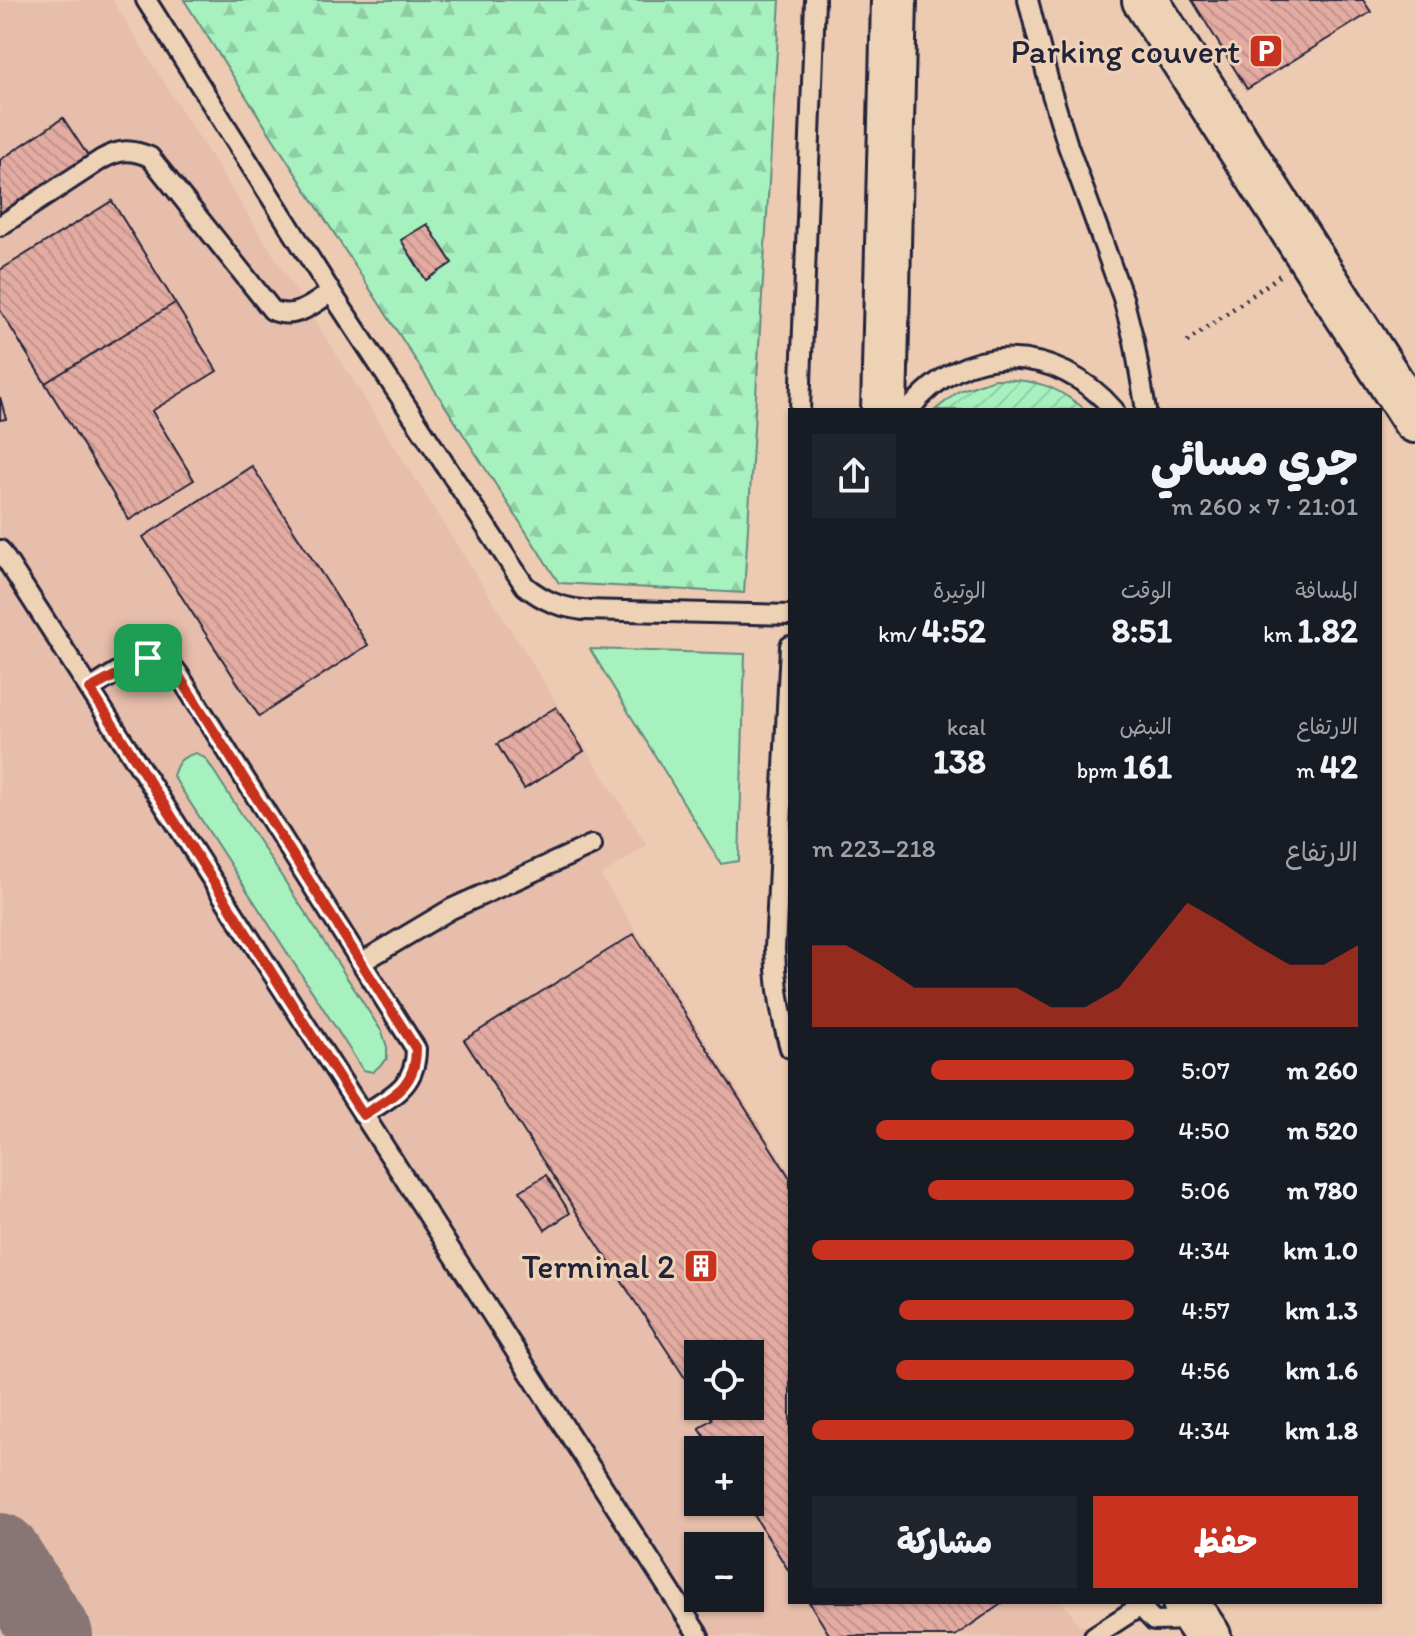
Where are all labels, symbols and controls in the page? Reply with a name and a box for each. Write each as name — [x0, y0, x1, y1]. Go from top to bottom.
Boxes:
place label: Parking couvert — [1010, 31, 1240, 72]
parking icon: Parking couvert — [1247, 32, 1285, 70]
text: جري مسائي — [1151, 433, 1358, 486]
button: share — [812, 434, 896, 518]
text: 21:01 · 7 × 260 m — [1171, 490, 1358, 522]
text: الوتيرة — [933, 577, 986, 604]
text: الوقت — [1121, 577, 1172, 604]
text: المسافة — [1295, 577, 1358, 604]
text: 4:52 — [922, 610, 986, 651]
text: 8:51 — [1111, 610, 1172, 651]
text: 1.82 — [1297, 610, 1358, 651]
text: /km — [878, 621, 922, 648]
text: km — [1263, 621, 1297, 648]
pin — [114, 624, 182, 692]
icon: arrive — [126, 636, 170, 680]
text: النبض — [1119, 713, 1172, 740]
text: الارتفاع — [1296, 713, 1358, 740]
text: kcal — [947, 714, 986, 741]
text: 138 — [933, 741, 986, 782]
text: 161 — [1122, 746, 1172, 787]
text: 42 — [1320, 746, 1358, 787]
text: bpm — [1077, 757, 1122, 784]
text: m — [1296, 757, 1320, 784]
text: 218–223 m — [812, 832, 936, 864]
text: الارتفاع — [1285, 836, 1358, 868]
text: 5:07 — [1181, 1054, 1230, 1086]
text: 260 m — [1287, 1054, 1358, 1086]
text: 4:50 — [1178, 1114, 1230, 1146]
text: 520 m — [1287, 1114, 1358, 1146]
text: 5:06 — [1180, 1174, 1230, 1206]
text: 780 m — [1287, 1174, 1358, 1206]
text: 4:34 — [1178, 1234, 1230, 1266]
text: 1.0 km — [1283, 1234, 1358, 1266]
place label: Terminal 2 — [521, 1246, 675, 1287]
building icon: Terminal 2 — [682, 1247, 720, 1285]
text: 4:57 — [1181, 1294, 1230, 1326]
text: 1.3 km — [1285, 1294, 1358, 1326]
map controls — [684, 1340, 764, 1612]
button: locate — [684, 1340, 764, 1420]
text: 4:56 — [1181, 1354, 1230, 1386]
text: 1.6 km — [1286, 1354, 1358, 1386]
text: 4:34 — [1178, 1414, 1230, 1446]
text: 1.8 km — [1285, 1414, 1358, 1446]
button: + — [684, 1436, 764, 1516]
button: مشاركة — [812, 1496, 1077, 1588]
button: حفظ — [1093, 1496, 1358, 1588]
button: − — [684, 1532, 764, 1612]

